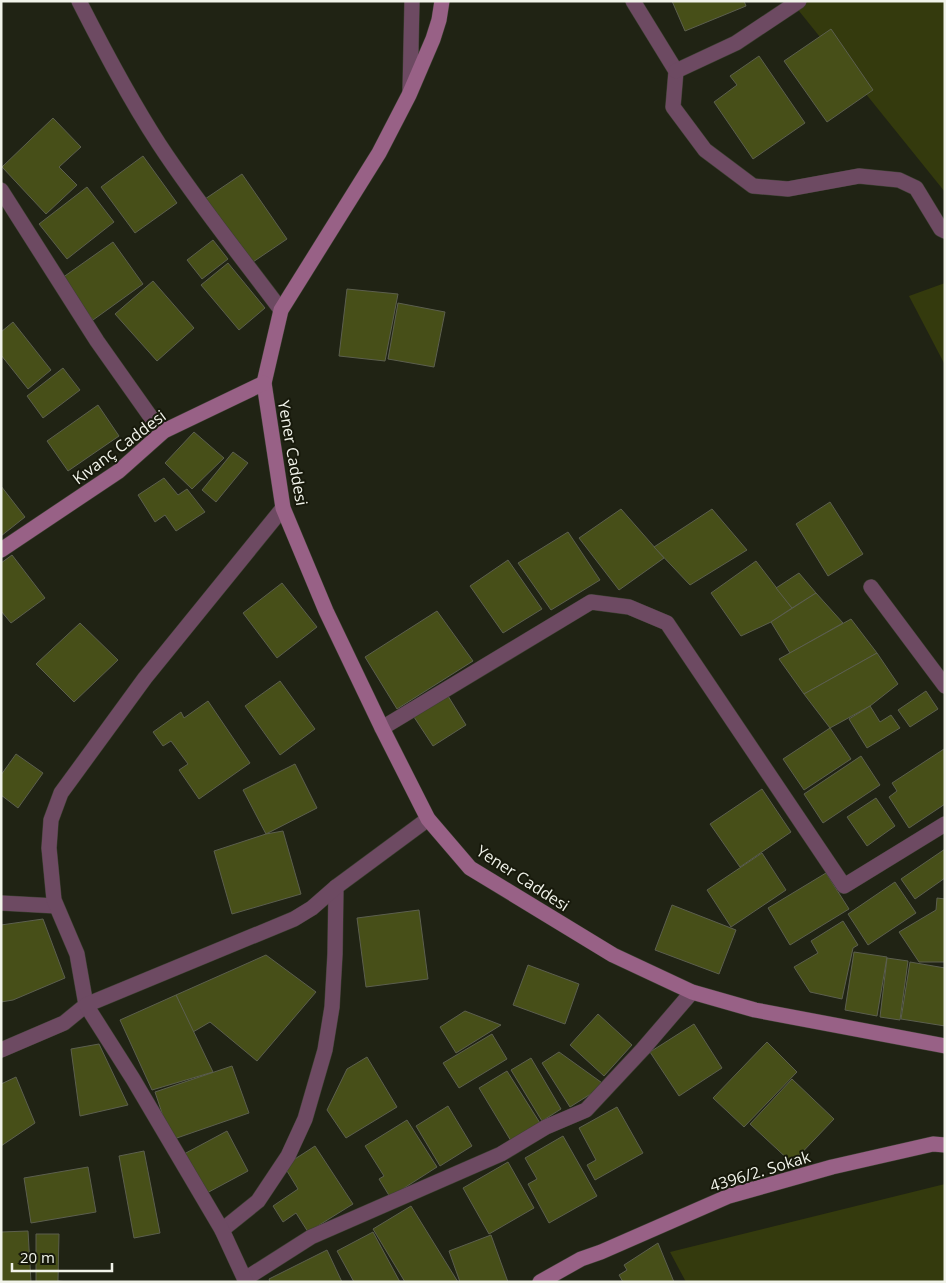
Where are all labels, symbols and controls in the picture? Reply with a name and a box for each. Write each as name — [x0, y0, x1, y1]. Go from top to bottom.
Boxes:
street label: Yener Caddesi — [273, 399, 313, 507]
street label: Kıvanç Caddesi — [68, 405, 170, 489]
street label: Yener Caddesi — [472, 840, 574, 916]
street label: 4396/2. Sokak — [707, 1145, 814, 1197]
scale bar — [12, 1240, 112, 1272]
text: 20 m — [20, 1247, 55, 1267]

